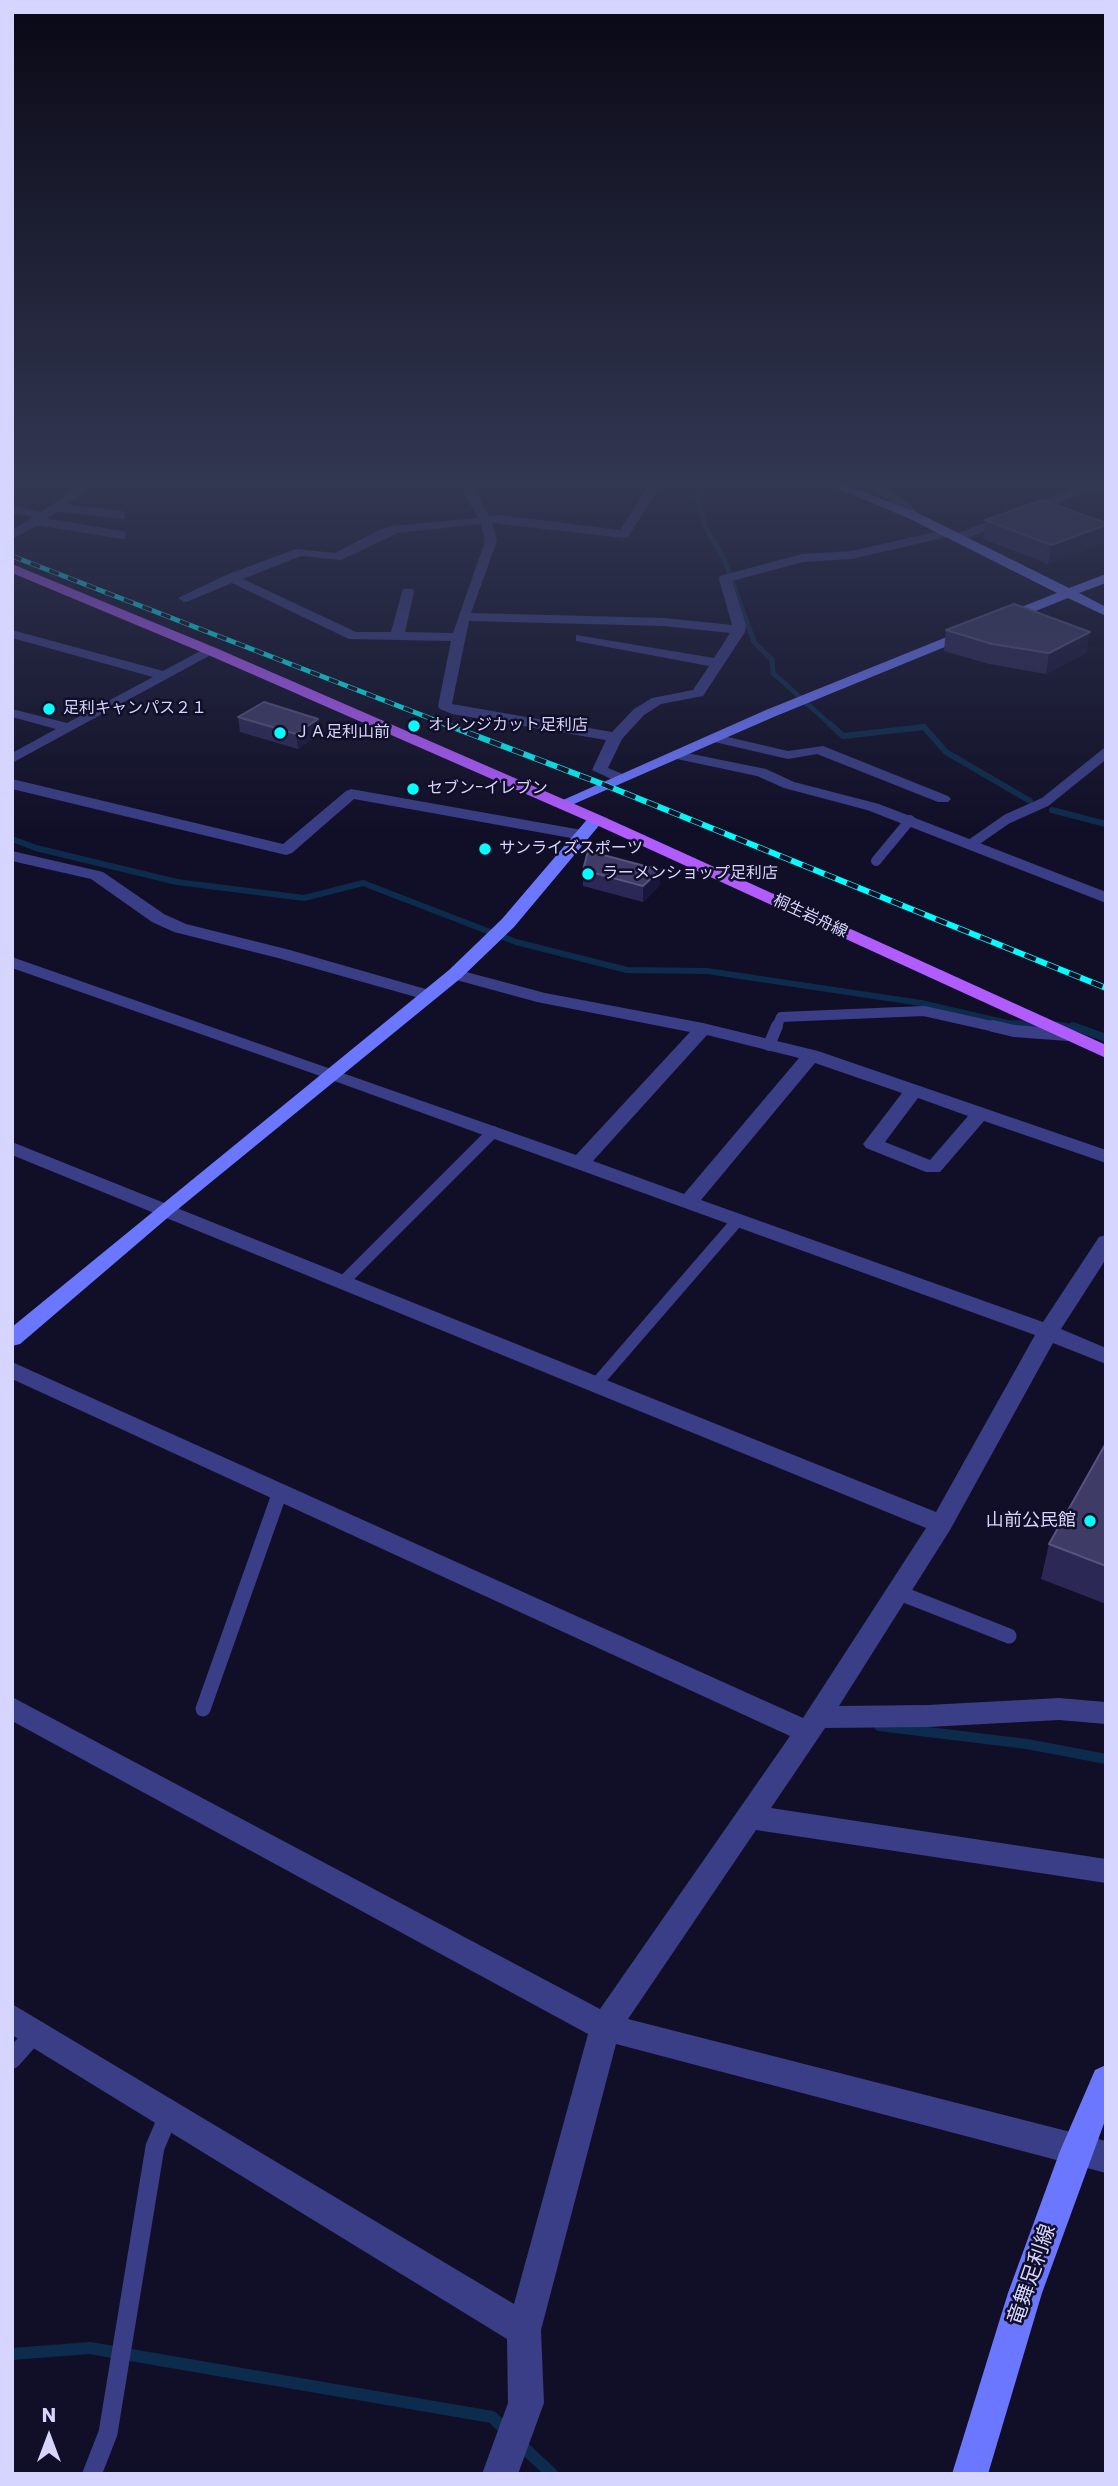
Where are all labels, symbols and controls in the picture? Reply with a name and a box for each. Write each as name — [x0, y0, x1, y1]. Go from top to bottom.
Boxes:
place label: 足利キャンパス２１ — [63, 699, 207, 719]
marker: 足利キャンパス２１ — [41, 701, 57, 717]
place label: オレンジカット足利店 — [428, 716, 588, 736]
marker: オレンジカット足利店 — [406, 718, 422, 734]
place label: ＪＡ足利山前 — [294, 723, 390, 743]
marker: ＪＡ足利山前 — [272, 725, 288, 741]
place label: セブン-イレブン — [427, 779, 548, 799]
marker: セブン-イレブン — [405, 781, 421, 797]
place label: サンライズスポーツ — [499, 839, 643, 859]
marker: サンライズスポーツ — [477, 841, 493, 857]
place label: ラーメンショップ足利店 — [602, 864, 778, 884]
marker: ラーメンショップ足利店 — [580, 866, 596, 882]
street label: 桐生岩舟線 — [770, 891, 850, 943]
place label: 山前公民館 — [986, 1510, 1076, 1532]
marker: 山前公民館 — [1082, 1513, 1098, 1529]
street label: 竜舞足利線 — [1004, 2221, 1062, 2329]
north arrow — [14, 2402, 84, 2472]
text: N — [42, 2402, 56, 2429]

